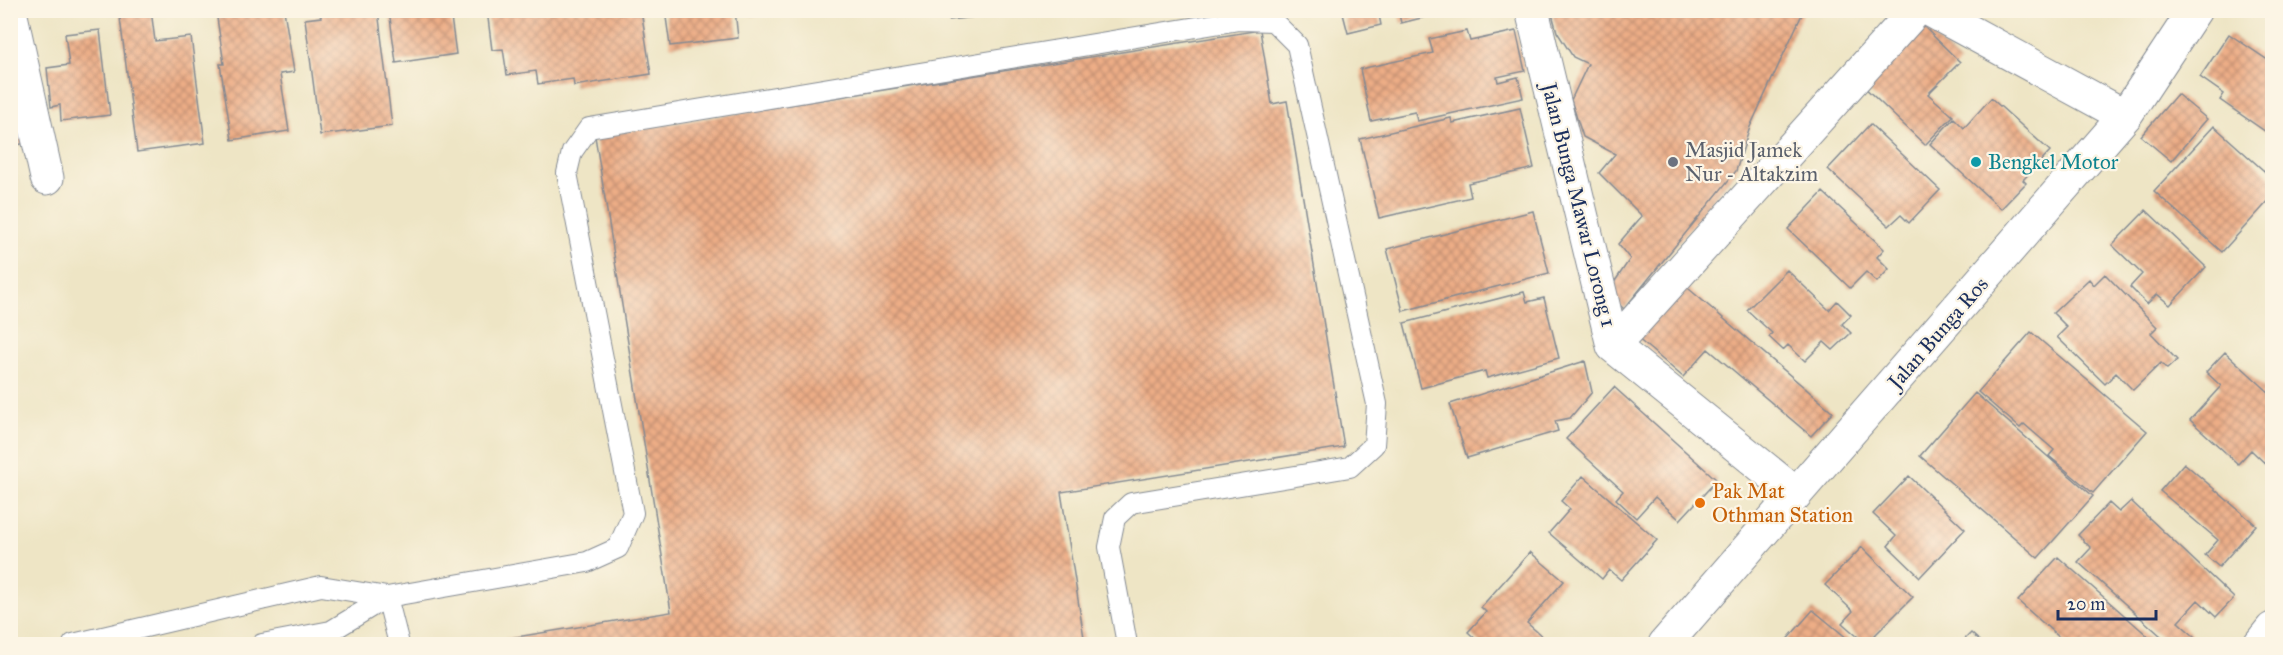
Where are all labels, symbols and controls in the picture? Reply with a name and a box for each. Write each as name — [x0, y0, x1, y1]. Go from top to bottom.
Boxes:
street label: Jalan Bunga Mawar Lorong 1 — [1536, 78, 1622, 330]
place label: Masjid Jamek Nur - Altakzim — [1685, 137, 1818, 187]
place label: Bengkel Motor — [1988, 149, 2119, 175]
marker: Masjid Jamek Nur - Altakzim — [1666, 155, 1680, 169]
marker: Bengkel Motor — [1969, 155, 1983, 169]
street label: Jalan Bunga Ros — [1881, 272, 1994, 396]
place label: Pak Mat Othman Station — [1712, 478, 1853, 528]
marker: Pak Mat Othman Station — [1693, 496, 1707, 510]
scale bar — [2058, 583, 2156, 621]
text: 20 m — [2067, 593, 2105, 615]

